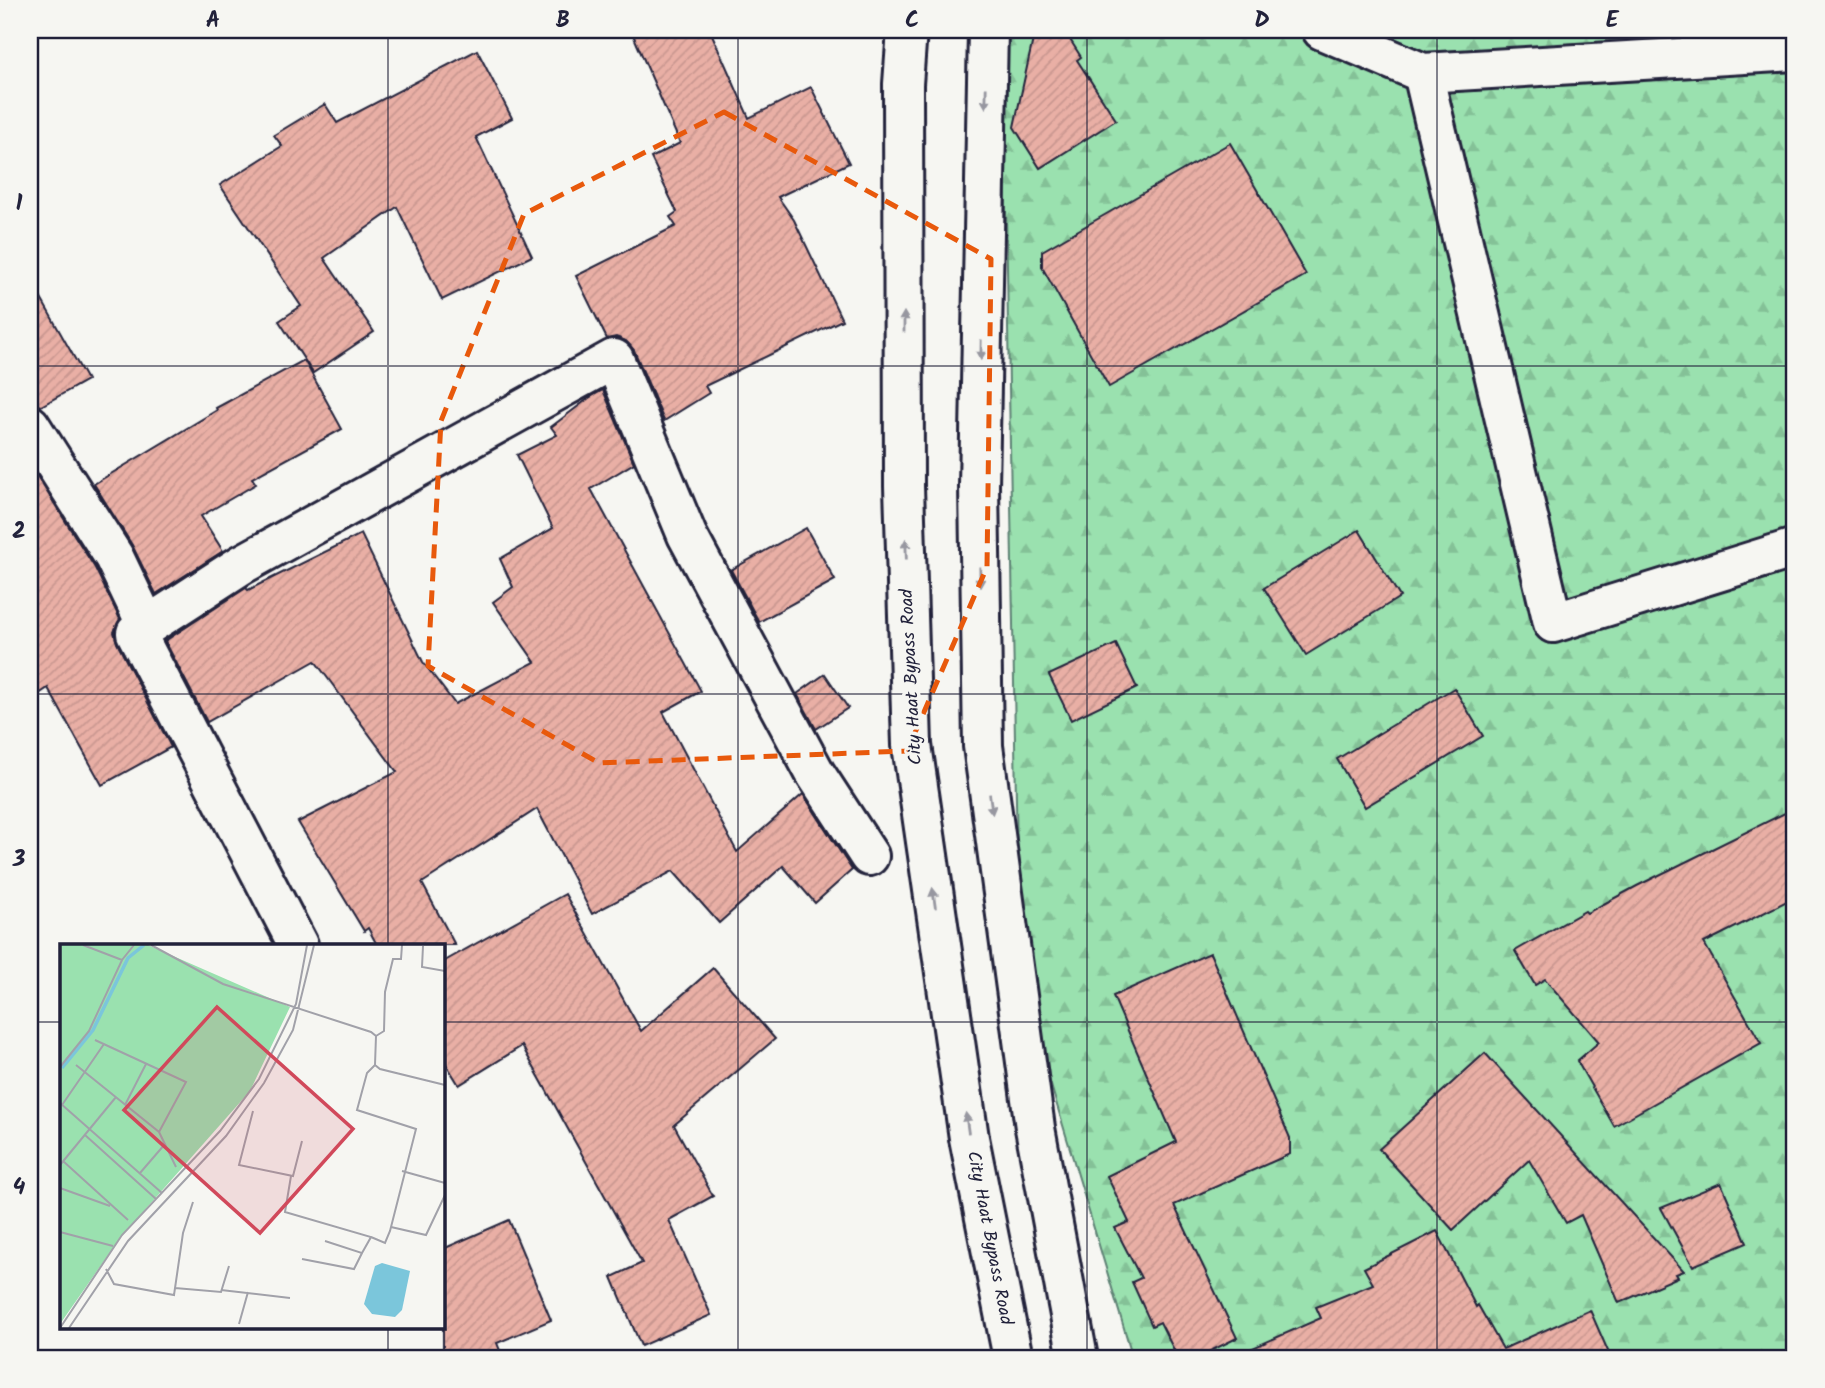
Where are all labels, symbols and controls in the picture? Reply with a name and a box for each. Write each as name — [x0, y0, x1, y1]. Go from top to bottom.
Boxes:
text: A — [206, 3, 220, 39]
text: B — [556, 3, 570, 39]
text: C — [905, 3, 919, 39]
text: D — [1254, 3, 1270, 39]
text: E — [1606, 3, 1620, 39]
one-way arrow — [981, 87, 992, 109]
text: 1 — [16, 186, 23, 222]
one-way arrow — [898, 311, 910, 333]
one-way arrow — [976, 339, 987, 361]
text: 2 — [12, 514, 26, 550]
one-way arrow — [901, 538, 912, 560]
one-way arrow — [974, 567, 986, 589]
street label: City Haat Bypass Road — [893, 587, 931, 766]
one-way arrow — [985, 793, 996, 815]
text: 3 — [12, 842, 26, 878]
one-way arrow — [928, 887, 939, 909]
inset map — [60, 944, 444, 1328]
one-way arrow — [961, 1112, 972, 1134]
street label: City Haat Bypass Road — [958, 1149, 1020, 1328]
text: 4 — [13, 1170, 26, 1206]

